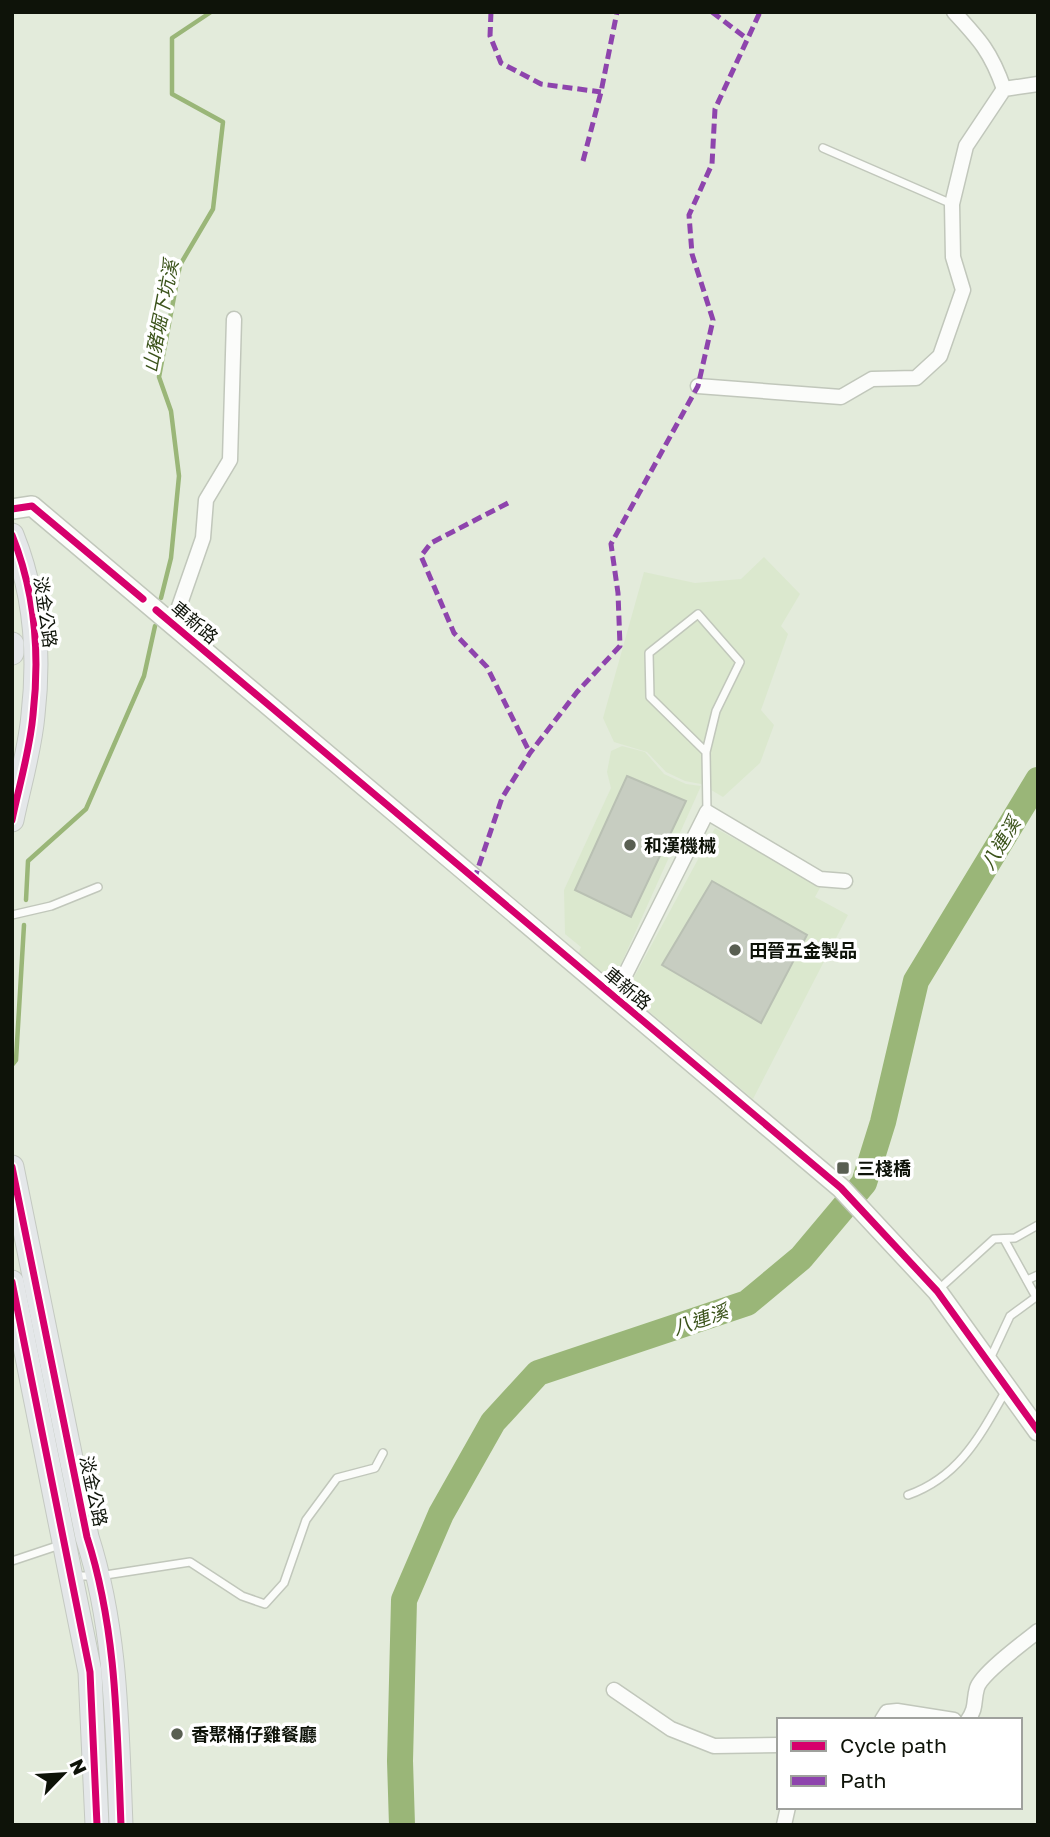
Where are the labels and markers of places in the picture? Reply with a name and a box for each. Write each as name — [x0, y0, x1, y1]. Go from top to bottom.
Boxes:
place label: 和漢機械 — [644, 834, 716, 856]
marker: 和漢機械 — [622, 837, 638, 853]
place label: 田晉五金製品 — [749, 939, 857, 961]
marker: 田晉五金製品 — [727, 942, 743, 958]
place label: 三棧橋 — [857, 1157, 911, 1179]
marker: 三棧橋 — [835, 1160, 851, 1176]
place label: 香聚桶仔雞餐廳 — [191, 1723, 317, 1745]
marker: 香聚桶仔雞餐廳 — [169, 1726, 185, 1742]

